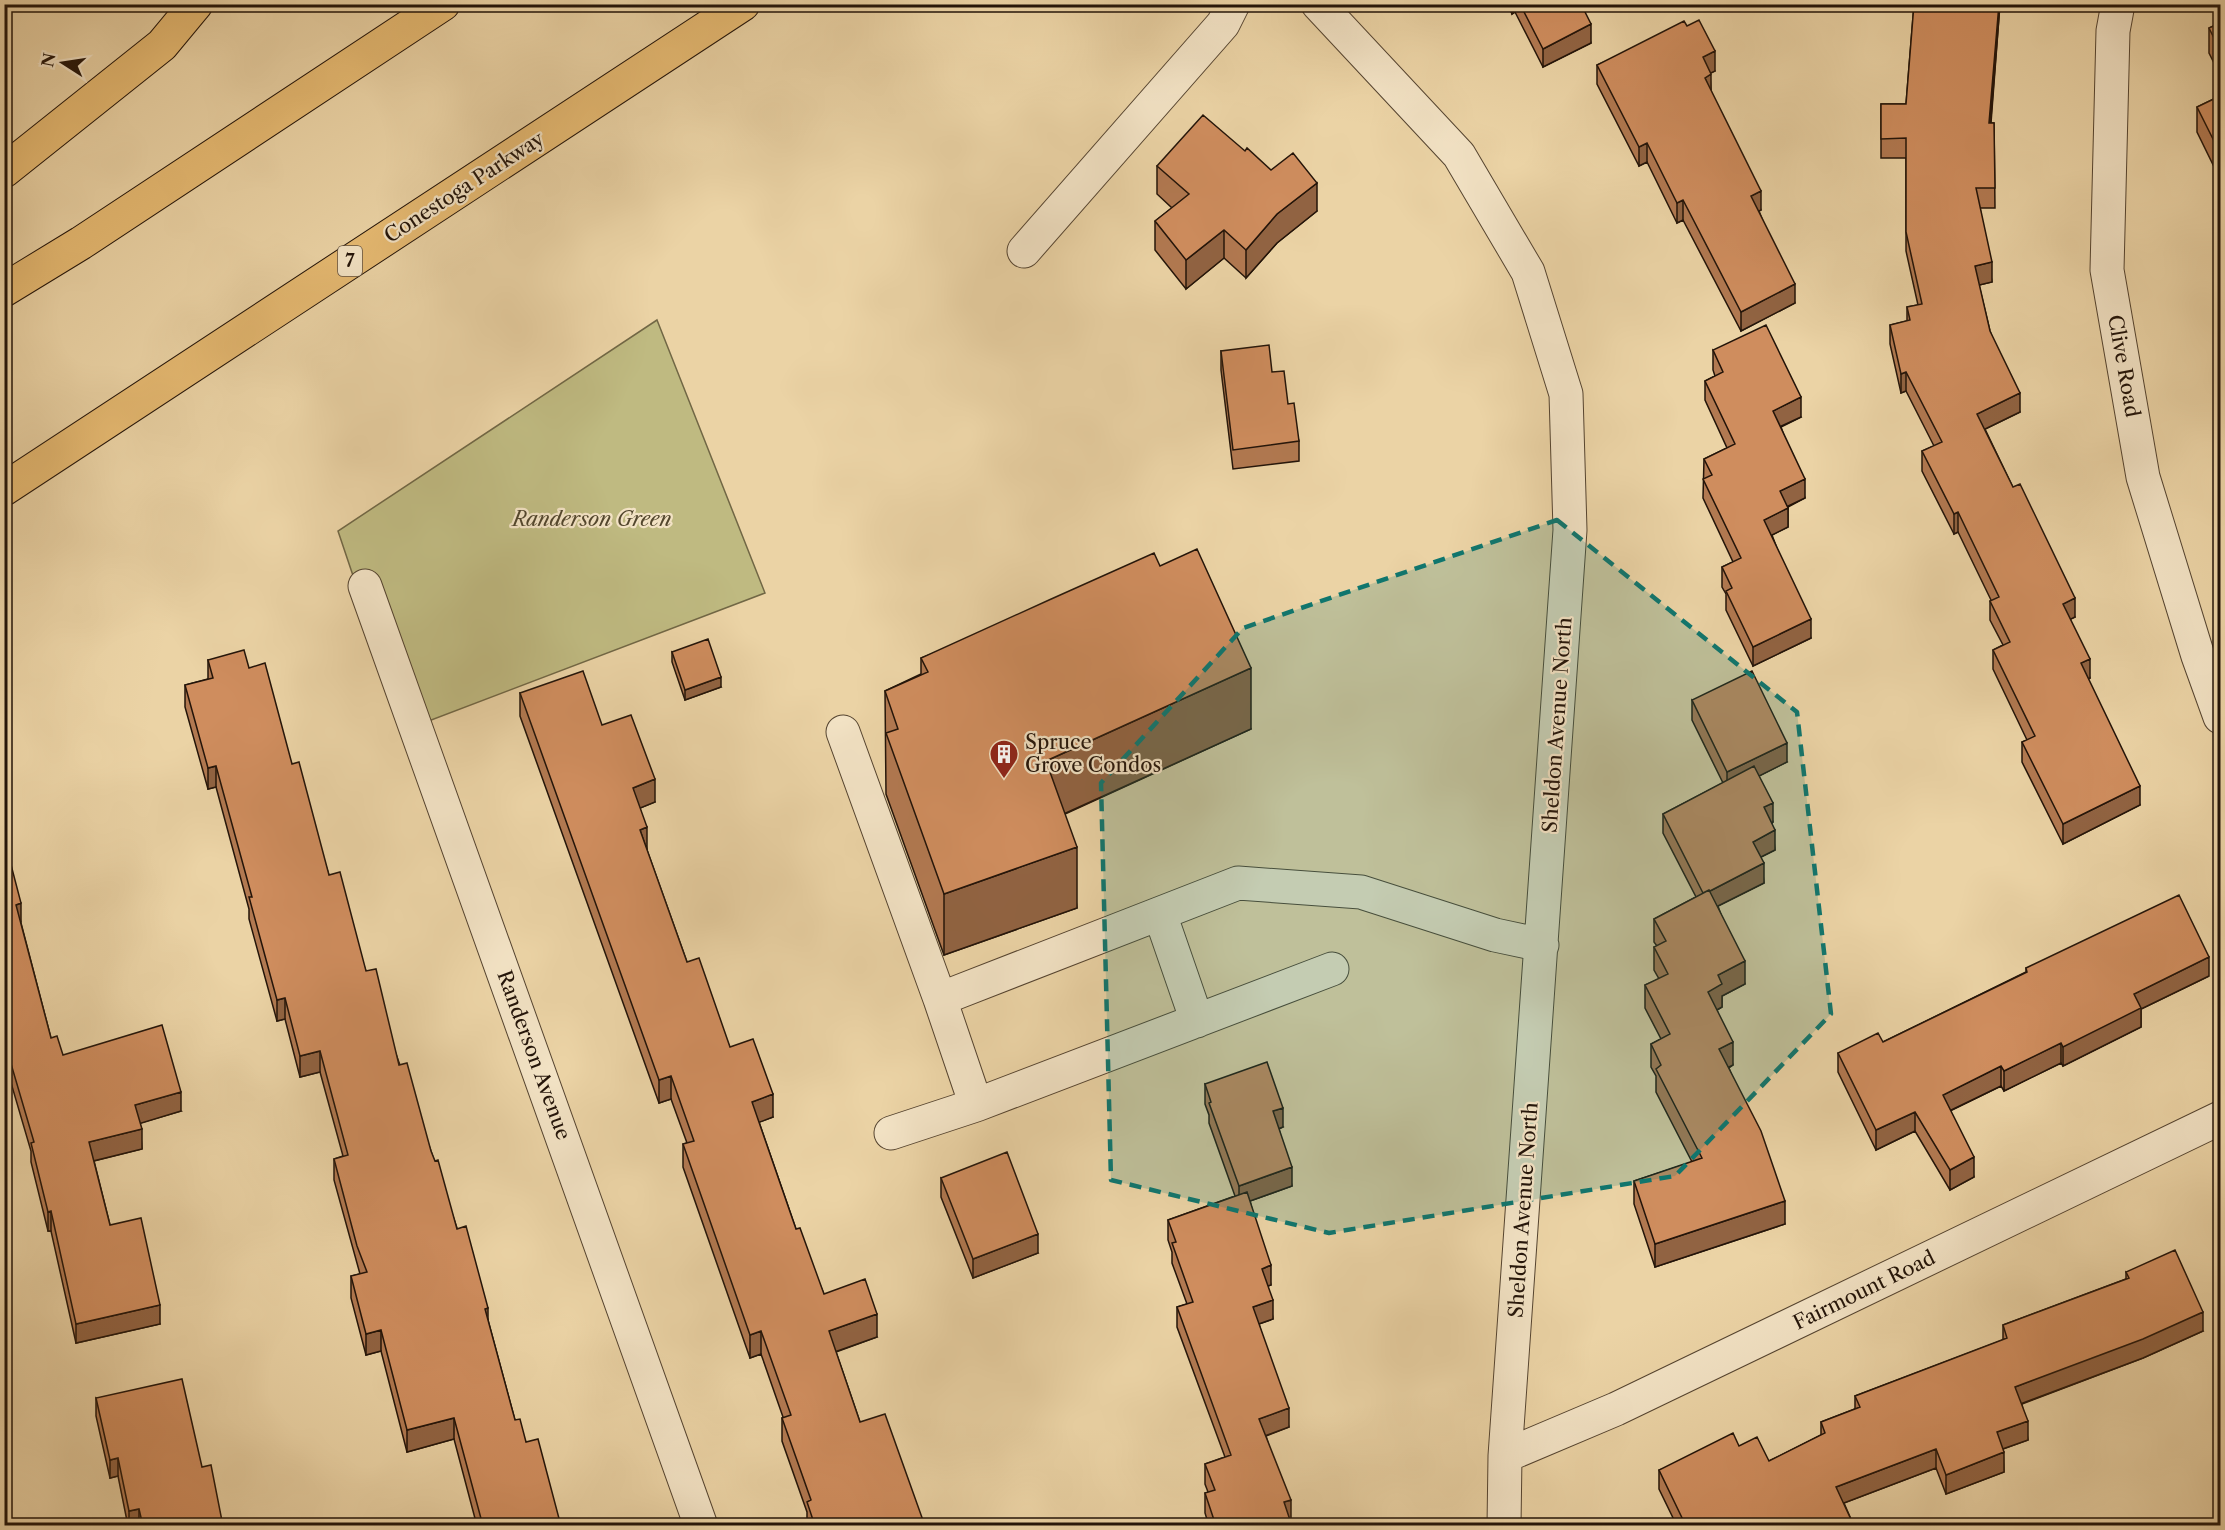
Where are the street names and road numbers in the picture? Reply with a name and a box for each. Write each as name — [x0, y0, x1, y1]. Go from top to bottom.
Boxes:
street label: Conestoga Parkway — [380, 126, 549, 248]
road number: 7 — [338, 246, 362, 276]
street label: Clive Road — [2103, 313, 2145, 419]
street label: Sheldon Avenue North — [1538, 616, 1577, 833]
street label: Randerson Avenue — [492, 967, 576, 1143]
street label: Sheldon Avenue North — [1504, 1101, 1543, 1318]
street label: Fairmount Road — [1789, 1245, 1939, 1335]

